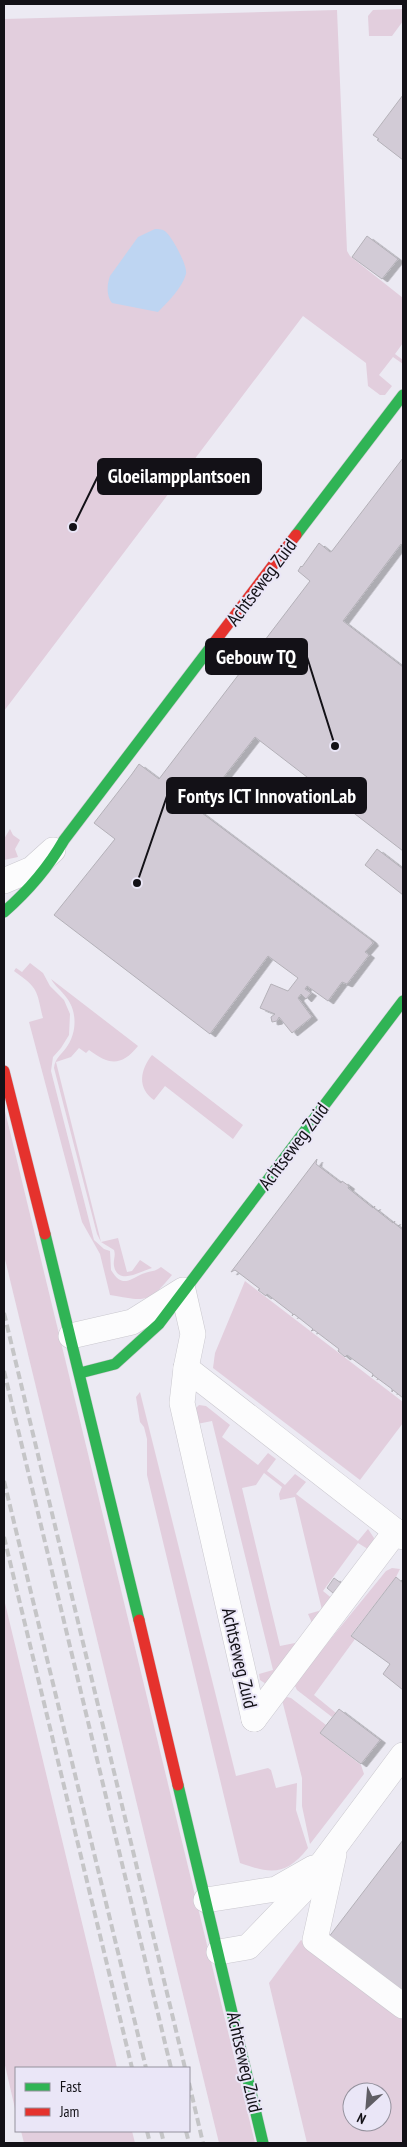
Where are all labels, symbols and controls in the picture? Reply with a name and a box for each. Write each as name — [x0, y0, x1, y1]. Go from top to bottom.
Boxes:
callout: Gloeilampplantsoen — [98, 459, 261, 494]
text: Gloeilampplantsoen — [108, 463, 250, 489]
street label: Achtseweg Zuid — [221, 534, 301, 630]
callout: Gebouw TQ — [206, 639, 307, 674]
text: Gebouw TQ — [216, 644, 297, 670]
callout: Fontys ICT InnovationLab — [167, 778, 366, 813]
text: Fontys ICT InnovationLab — [178, 783, 356, 809]
street label: Achtseweg Zuid — [253, 1098, 333, 1194]
street label: Achtseweg Zuid — [217, 1605, 263, 1711]
street label: Achtseweg Zuid — [222, 2009, 268, 2115]
legend — [15, 2067, 190, 2132]
text: Fast — [60, 2077, 81, 2096]
north arrow — [342, 2082, 392, 2132]
text: Jam — [59, 2102, 79, 2121]
text: N — [354, 2109, 369, 2128]

